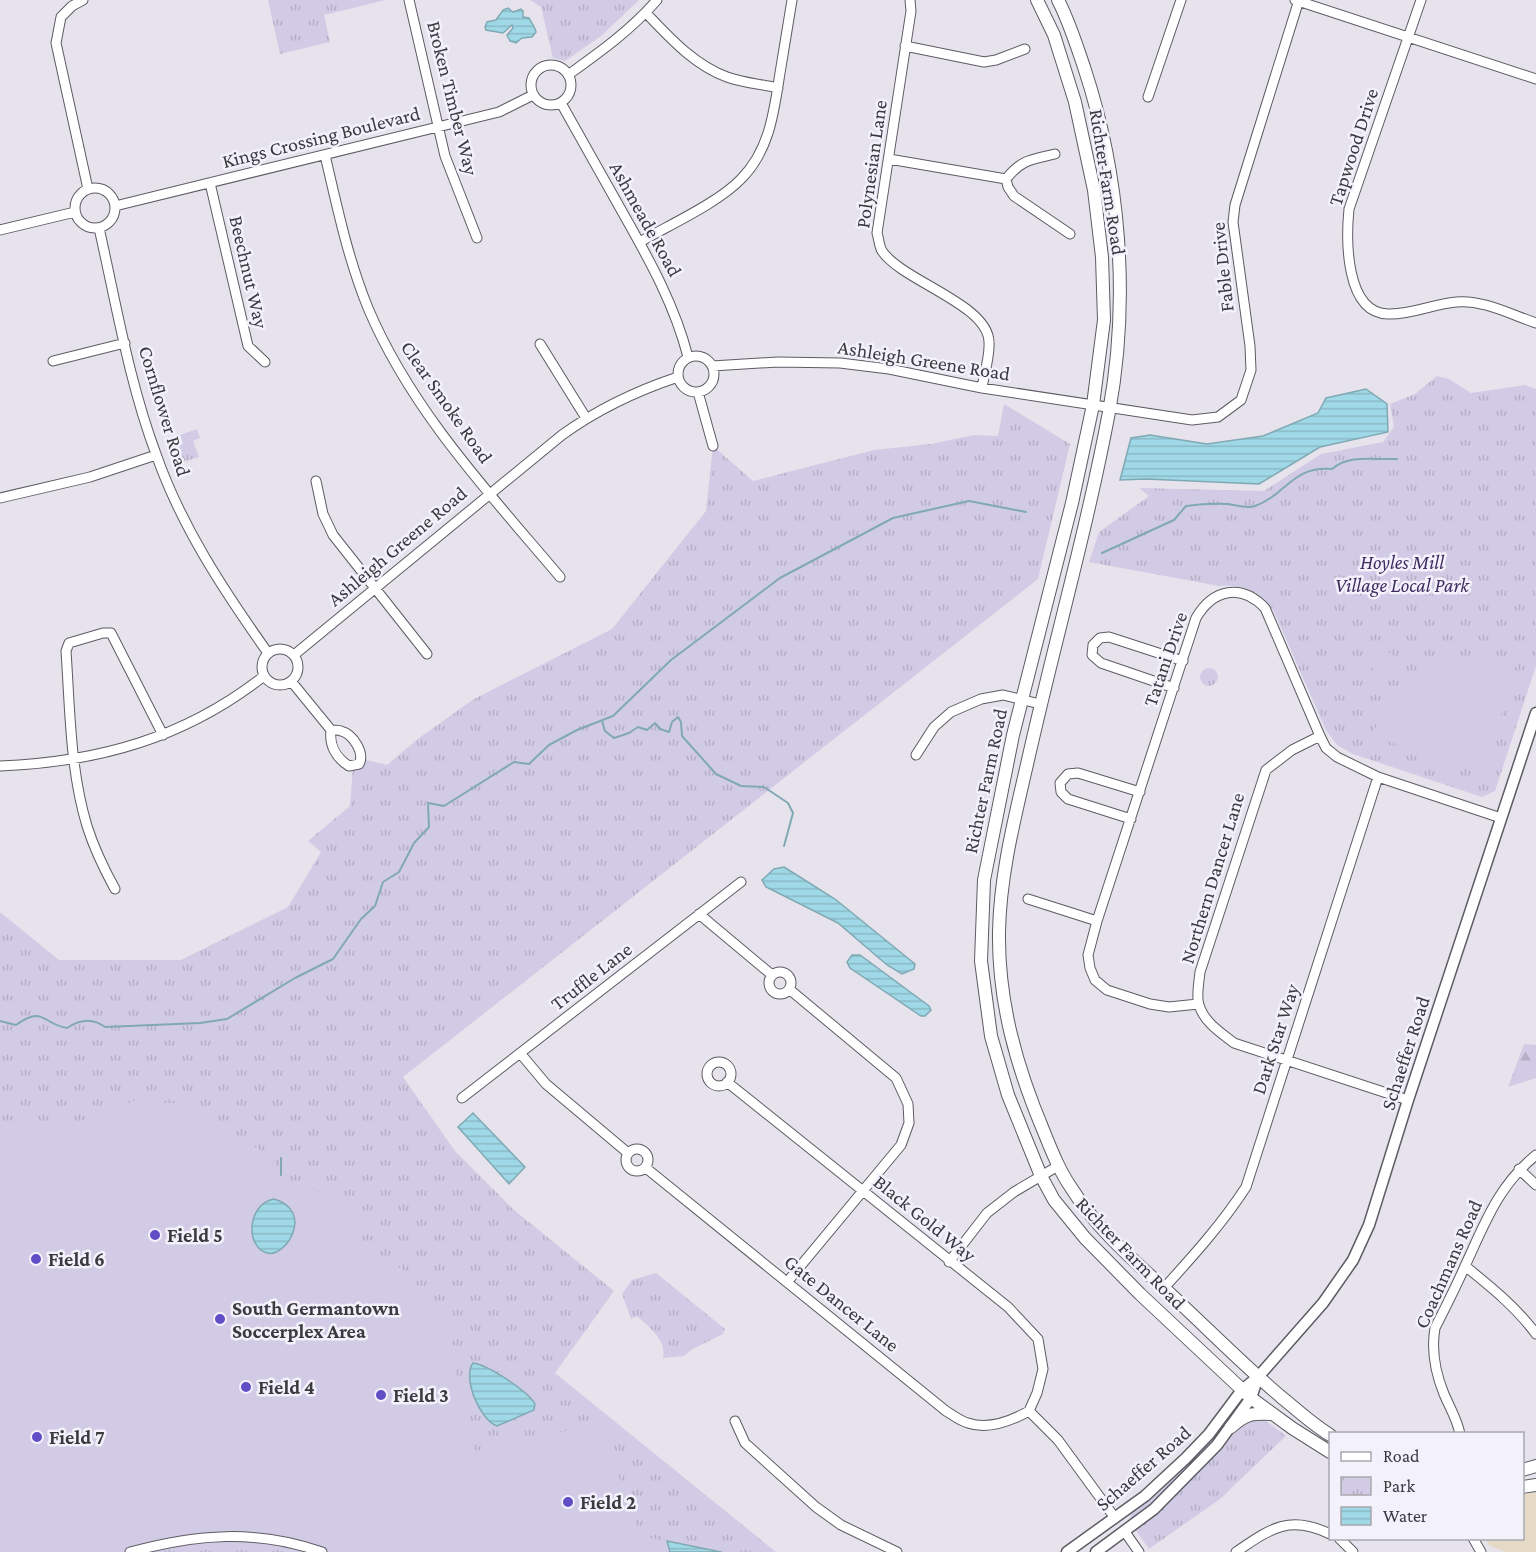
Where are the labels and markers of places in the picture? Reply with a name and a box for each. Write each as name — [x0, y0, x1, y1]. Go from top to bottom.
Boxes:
place label: Field 5 — [167, 1224, 223, 1246]
marker: Field 5 — [148, 1228, 162, 1242]
place label: Field 6 — [48, 1248, 105, 1270]
marker: Field 6 — [29, 1252, 43, 1266]
place label: South Germantown Soccerplex Area — [232, 1297, 400, 1342]
marker: South Germantown Soccerplex Area — [213, 1312, 227, 1326]
place label: Field 4 — [258, 1376, 315, 1398]
marker: Field 4 — [239, 1380, 253, 1394]
place label: Field 3 — [393, 1384, 449, 1406]
marker: Field 3 — [374, 1388, 388, 1402]
place label: Field 7 — [49, 1426, 105, 1448]
marker: Field 7 — [30, 1430, 44, 1444]
place label: Field 2 — [580, 1491, 636, 1513]
marker: Field 2 — [561, 1495, 575, 1509]

